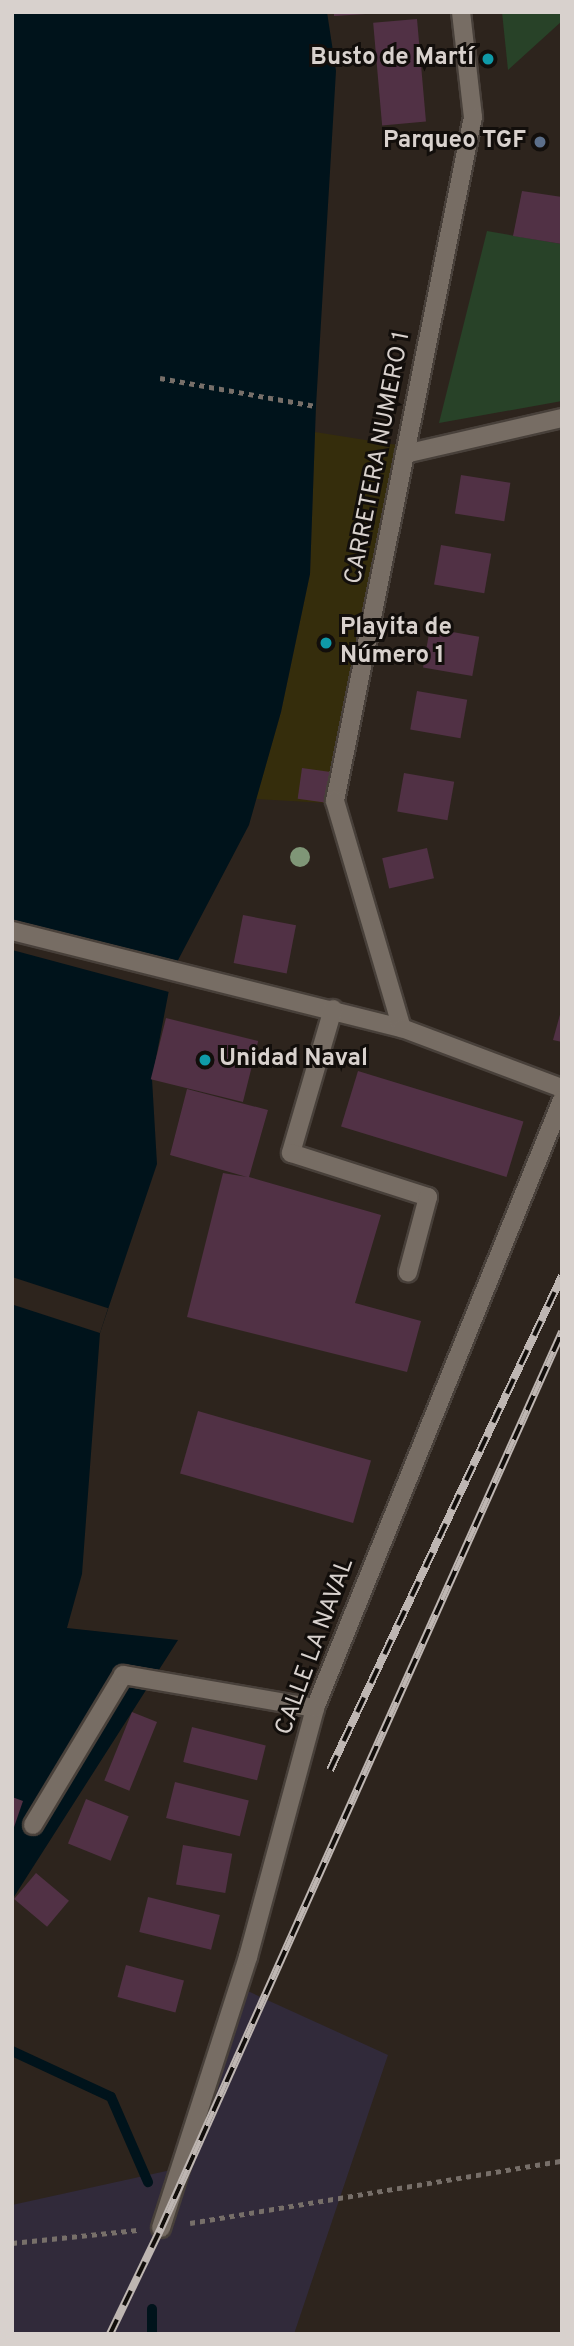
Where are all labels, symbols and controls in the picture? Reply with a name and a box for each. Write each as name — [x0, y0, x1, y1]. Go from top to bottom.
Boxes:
place label: Busto de Martí — [310, 45, 474, 73]
marker: Busto de Martí — [480, 51, 496, 67]
place label: Parqueo TGF — [383, 128, 526, 156]
marker: Parqueo TGF — [532, 134, 548, 150]
street label: CARRETERA NUMERO 1 — [340, 329, 418, 587]
place label: Playita de Número 1 — [340, 615, 452, 671]
marker: Playita de Número 1 — [318, 635, 334, 651]
place label: Unidad Naval — [219, 1046, 368, 1074]
marker: Unidad Naval — [197, 1052, 213, 1068]
street label: CALLE LA NAVAL — [271, 1554, 361, 1740]

